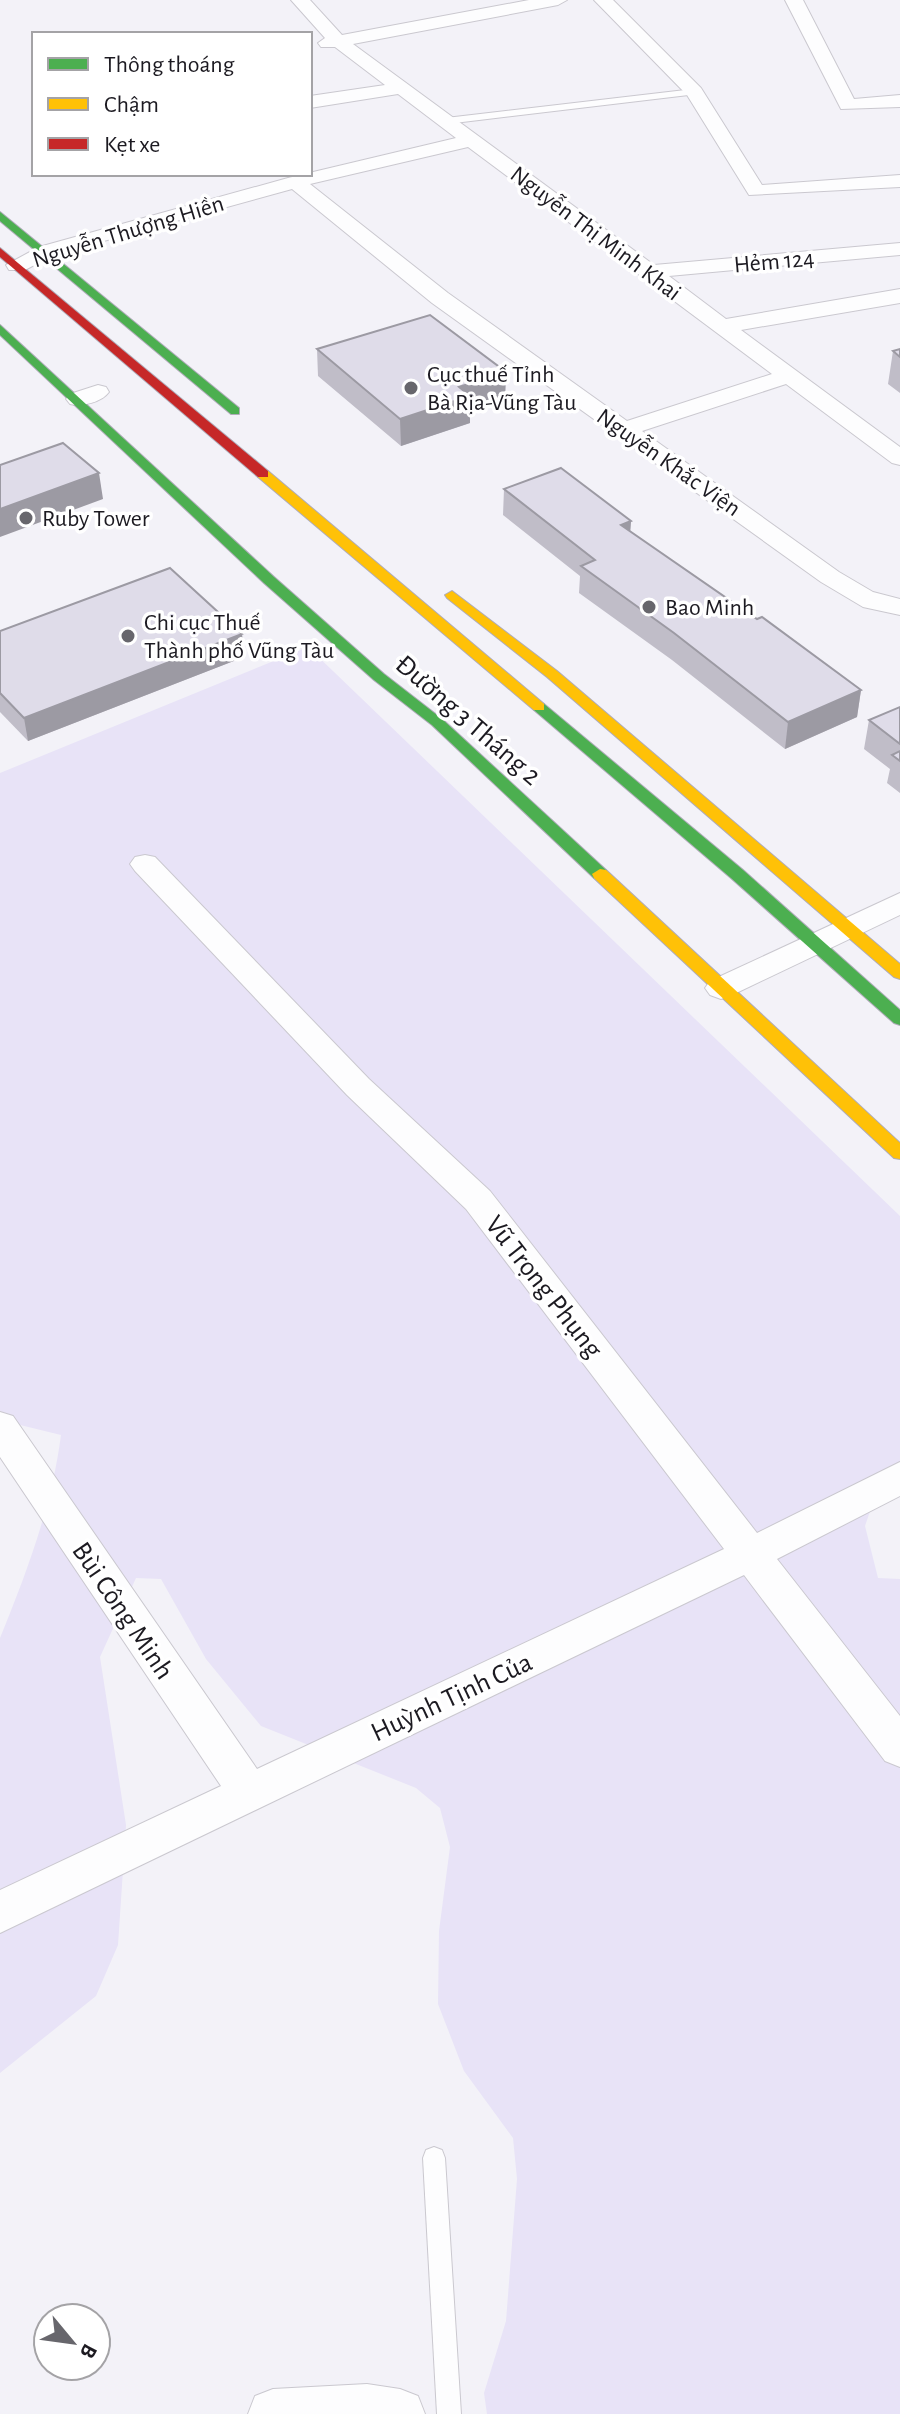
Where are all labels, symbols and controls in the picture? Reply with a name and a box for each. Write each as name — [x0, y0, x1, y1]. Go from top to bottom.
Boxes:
legend — [32, 32, 312, 176]
text: Thông thoáng — [104, 53, 235, 77]
text: Chậm — [104, 93, 159, 117]
text: Kẹt xe — [104, 133, 160, 157]
street label: Nguyễn Thị Minh Khai — [506, 161, 686, 306]
street label: Nguyễn Thượng Hiền — [29, 190, 227, 273]
street label: Hẻm 124 — [733, 247, 815, 277]
place label: Cục thuế Tỉnh Bà Rịa-Vũng Tàu — [427, 363, 576, 415]
marker: Cục thuế Tỉnh Bà Rịa-Vũng Tàu — [402, 379, 420, 397]
street label: Nguyễn Khắc Viện — [592, 404, 745, 521]
place label: Ruby Tower — [42, 507, 150, 531]
marker: Ruby Tower — [17, 509, 35, 527]
place label: Bao Minh — [665, 596, 754, 620]
marker: Bao Minh — [640, 598, 658, 616]
place label: Chi cục Thuế Thành phố Vũng Tàu — [144, 611, 334, 663]
marker: Chi cục Thuế Thành phố Vũng Tàu — [119, 627, 137, 645]
street label: Đường 3 Tháng 2 — [390, 650, 546, 791]
street label: Vũ Trọng Phụng — [480, 1211, 608, 1364]
street label: Bùi Công Minh — [66, 1537, 178, 1685]
street label: Huỳnh Tịnh Của — [367, 1648, 537, 1747]
north arrow — [32, 2302, 112, 2382]
text: B — [76, 2340, 101, 2362]

